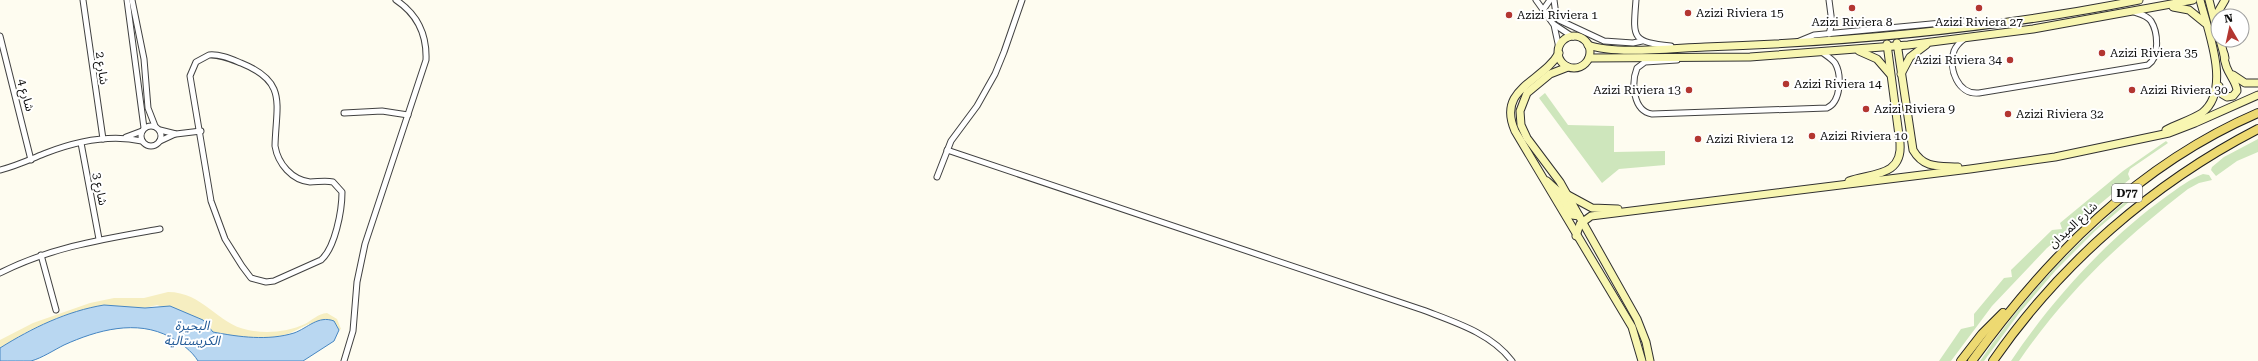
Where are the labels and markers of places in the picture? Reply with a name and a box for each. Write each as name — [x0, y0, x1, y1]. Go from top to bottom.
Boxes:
marker: Azizi Riviera 8 — [1847, 3, 1857, 13]
marker: Azizi Riviera 27 — [1974, 3, 1984, 13]
place label: Azizi Riviera 15 — [1696, 6, 1784, 20]
place label: Azizi Riviera 1 — [1517, 8, 1598, 22]
marker: Azizi Riviera 15 — [1683, 8, 1693, 18]
marker: Azizi Riviera 1 — [1504, 10, 1514, 20]
place label: Azizi Riviera 8 — [1811, 15, 1893, 29]
place label: Azizi Riviera 27 — [1935, 15, 2023, 29]
place label: Azizi Riviera 35 — [2110, 46, 2198, 60]
marker: Azizi Riviera 35 — [2097, 48, 2107, 58]
place label: Azizi Riviera 34 — [1914, 53, 2002, 67]
marker: Azizi Riviera 34 — [2005, 55, 2015, 65]
place label: Azizi Riviera 14 — [1794, 77, 1882, 91]
marker: Azizi Riviera 14 — [1781, 79, 1791, 89]
place label: Azizi Riviera 13 — [1593, 83, 1681, 97]
place label: Azizi Riviera 30 — [2140, 83, 2228, 97]
marker: Azizi Riviera 13 — [1684, 85, 1694, 95]
marker: Azizi Riviera 30 — [2127, 85, 2137, 95]
place label: Azizi Riviera 9 — [1874, 102, 1955, 116]
marker: Azizi Riviera 9 — [1861, 104, 1871, 114]
place label: Azizi Riviera 32 — [2016, 107, 2104, 121]
marker: Azizi Riviera 32 — [2003, 109, 2013, 119]
place label: Azizi Riviera 10 — [1820, 129, 1908, 143]
marker: Azizi Riviera 10 — [1807, 131, 1817, 141]
place label: Azizi Riviera 12 — [1706, 132, 1794, 146]
marker: Azizi Riviera 12 — [1693, 134, 1703, 144]

